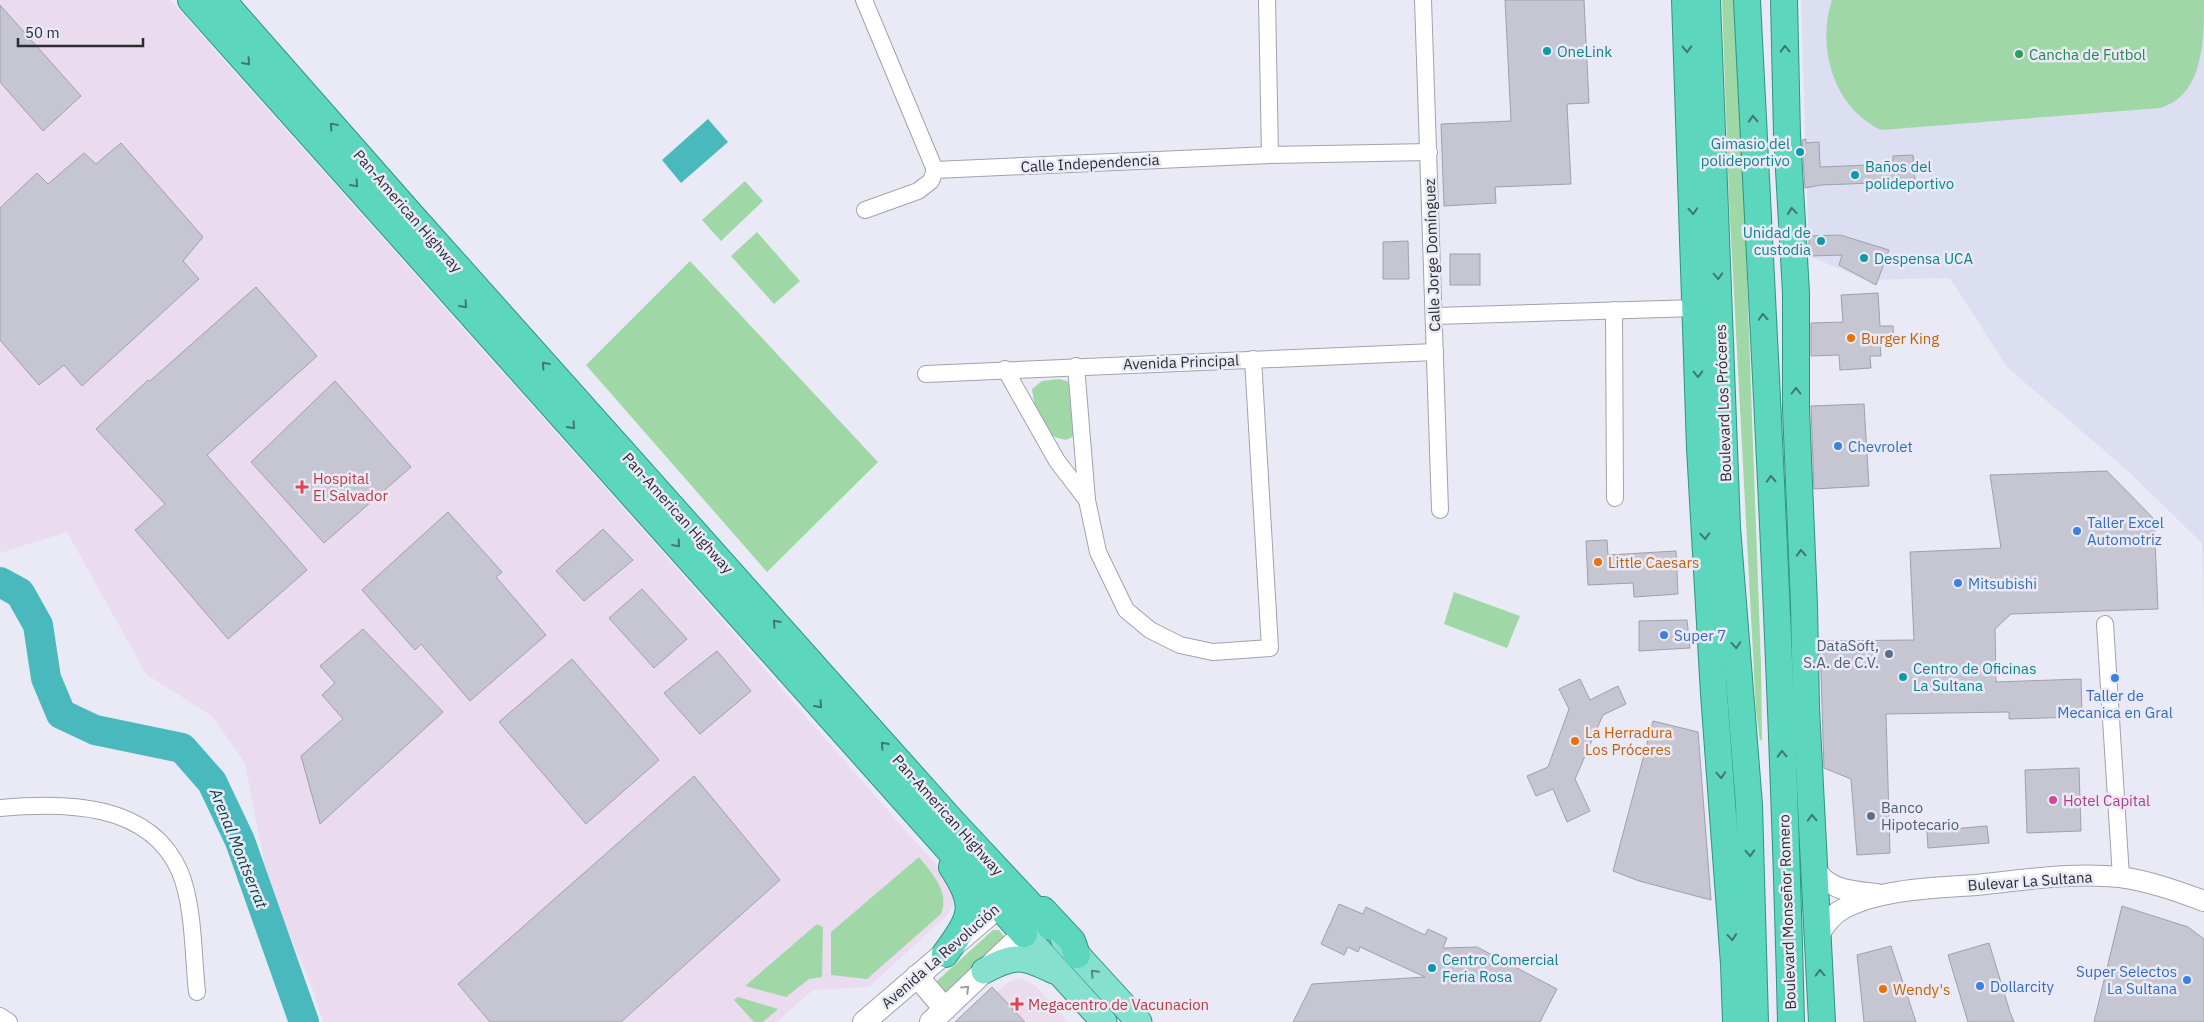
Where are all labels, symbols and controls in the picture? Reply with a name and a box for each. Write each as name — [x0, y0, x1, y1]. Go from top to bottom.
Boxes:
scale bar — [18, 15, 142, 47]
text: 50 m — [25, 23, 60, 42]
place label: OneLink — [1557, 42, 1612, 61]
marker: OneLink — [1541, 45, 1553, 57]
one-way arrow — [1682, 45, 1692, 53]
one-way arrow — [1779, 45, 1790, 53]
place label: Cancha de Futbol — [2029, 45, 2146, 64]
marker: Cancha de Futbol — [2013, 48, 2025, 60]
one-way arrow — [241, 57, 250, 66]
one-way arrow — [1747, 115, 1758, 123]
one-way arrow — [329, 122, 338, 131]
place label: Gimasio del polideportivo — [1701, 134, 1790, 170]
street label: Pan-American Highway — [349, 146, 467, 277]
marker: Gimasio del polideportivo — [1794, 146, 1806, 158]
street label: Calle Independencia — [1020, 150, 1160, 176]
place label: Baños del polideportivo — [1865, 157, 1954, 193]
marker: Baños del polideportivo — [1849, 169, 1861, 181]
one-way arrow — [350, 178, 359, 187]
street label: Calle Jorge Domínguez — [1420, 178, 1444, 332]
one-way arrow — [1688, 207, 1699, 215]
one-way arrow — [1786, 207, 1797, 215]
place label: Unidad de custodia — [1743, 223, 1811, 259]
marker: Unidad de custodia — [1815, 235, 1827, 247]
place label: Despensa UCA — [1874, 249, 1973, 268]
marker: Despensa UCA — [1858, 252, 1870, 264]
one-way arrow — [1713, 272, 1723, 280]
one-way arrow — [458, 299, 467, 308]
one-way arrow — [1757, 312, 1768, 320]
street label: Boulevard Los Próceres — [1711, 324, 1735, 482]
place label: Burger King — [1861, 329, 1939, 348]
marker: Burger King — [1845, 332, 1857, 344]
street label: Avenida Principal — [1123, 350, 1239, 374]
one-way arrow — [542, 362, 551, 371]
one-way arrow — [1693, 370, 1703, 378]
one-way arrow — [1791, 387, 1801, 394]
one-way arrow — [566, 420, 575, 429]
place label: Chevrolet — [1848, 437, 1913, 456]
marker: Chevrolet — [1832, 440, 1844, 452]
street label: Pan-American Highway — [619, 448, 738, 578]
place label: Hospital El Salvador — [313, 469, 388, 505]
one-way arrow — [1765, 475, 1776, 483]
marker: Hospital El Salvador — [295, 480, 309, 494]
place label: Taller Excel Automotriz — [2087, 513, 2164, 549]
marker: Taller Excel Automotriz — [2071, 525, 2083, 537]
one-way arrow — [1700, 532, 1711, 540]
one-way arrow — [671, 539, 680, 548]
one-way arrow — [1796, 549, 1807, 557]
place label: Little Caesars — [1608, 553, 1699, 572]
marker: Little Caesars — [1592, 556, 1604, 568]
place label: Mitsubishi — [1968, 574, 2037, 593]
marker: Mitsubishi — [1952, 577, 1964, 589]
one-way arrow — [773, 620, 782, 629]
place label: Super 7 — [1674, 626, 1726, 645]
marker: Super 7 — [1658, 629, 1670, 641]
place label: DataSoft, S.A. de C.V. — [1803, 636, 1879, 672]
one-way arrow — [1731, 641, 1742, 649]
marker: DataSoft, S.A. de C.V. — [1883, 648, 1895, 660]
place label: Centro de Oficinas La Sultana — [1913, 659, 2036, 695]
marker: Centro de Oficinas La Sultana — [1897, 671, 1909, 683]
marker: Taller de Mecanica en Gral — [2109, 672, 2121, 684]
place label: Taller de Mecanica en Gral — [2057, 686, 2173, 722]
one-way arrow — [813, 700, 822, 709]
place label: La Herradura Los Próceres — [1585, 723, 1673, 759]
marker: La Herradura Los Próceres — [1569, 735, 1581, 747]
one-way arrow — [881, 741, 890, 750]
street label: Pan-American Highway — [889, 750, 1008, 880]
one-way arrow — [1776, 750, 1787, 758]
one-way arrow — [1715, 771, 1726, 779]
water label: Arenal Montserrat — [205, 784, 272, 912]
place label: Hotel Capital — [2063, 791, 2150, 810]
marker: Hotel Capital — [2047, 794, 2059, 806]
place label: Banco Hipotecario — [1881, 798, 1959, 834]
marker: Banco Hipotecario — [1865, 810, 1877, 822]
street label: Boulevard Monseñor Romero — [1774, 814, 1800, 1010]
one-way arrow — [1806, 814, 1817, 822]
one-way arrow — [1745, 850, 1755, 857]
street label: Bulevar La Sultana — [1967, 867, 2093, 895]
street label: Avenida La Revolución — [877, 900, 1003, 1012]
one-way arrow — [1726, 933, 1737, 941]
place label: Centro Comercial Feria Rosa — [1442, 950, 1559, 986]
marker: Centro Comercial Feria Rosa — [1426, 962, 1438, 974]
place label: Super Selectos La Sultana — [2076, 962, 2177, 998]
one-way arrow — [1814, 969, 1825, 977]
one-way arrow — [1091, 970, 1100, 979]
marker: Super Selectos La Sultana — [2181, 974, 2193, 986]
place label: Dollarcity — [1990, 977, 2055, 996]
place label: Wendy's — [1893, 980, 1950, 999]
marker: Dollarcity — [1974, 980, 1986, 992]
marker: Wendy's — [1877, 983, 1889, 995]
one-way arrow — [961, 986, 970, 995]
place label: Megacentro de Vacunacion — [1028, 995, 1209, 1014]
marker: Megacentro de Vacunacion — [1010, 997, 1024, 1011]

